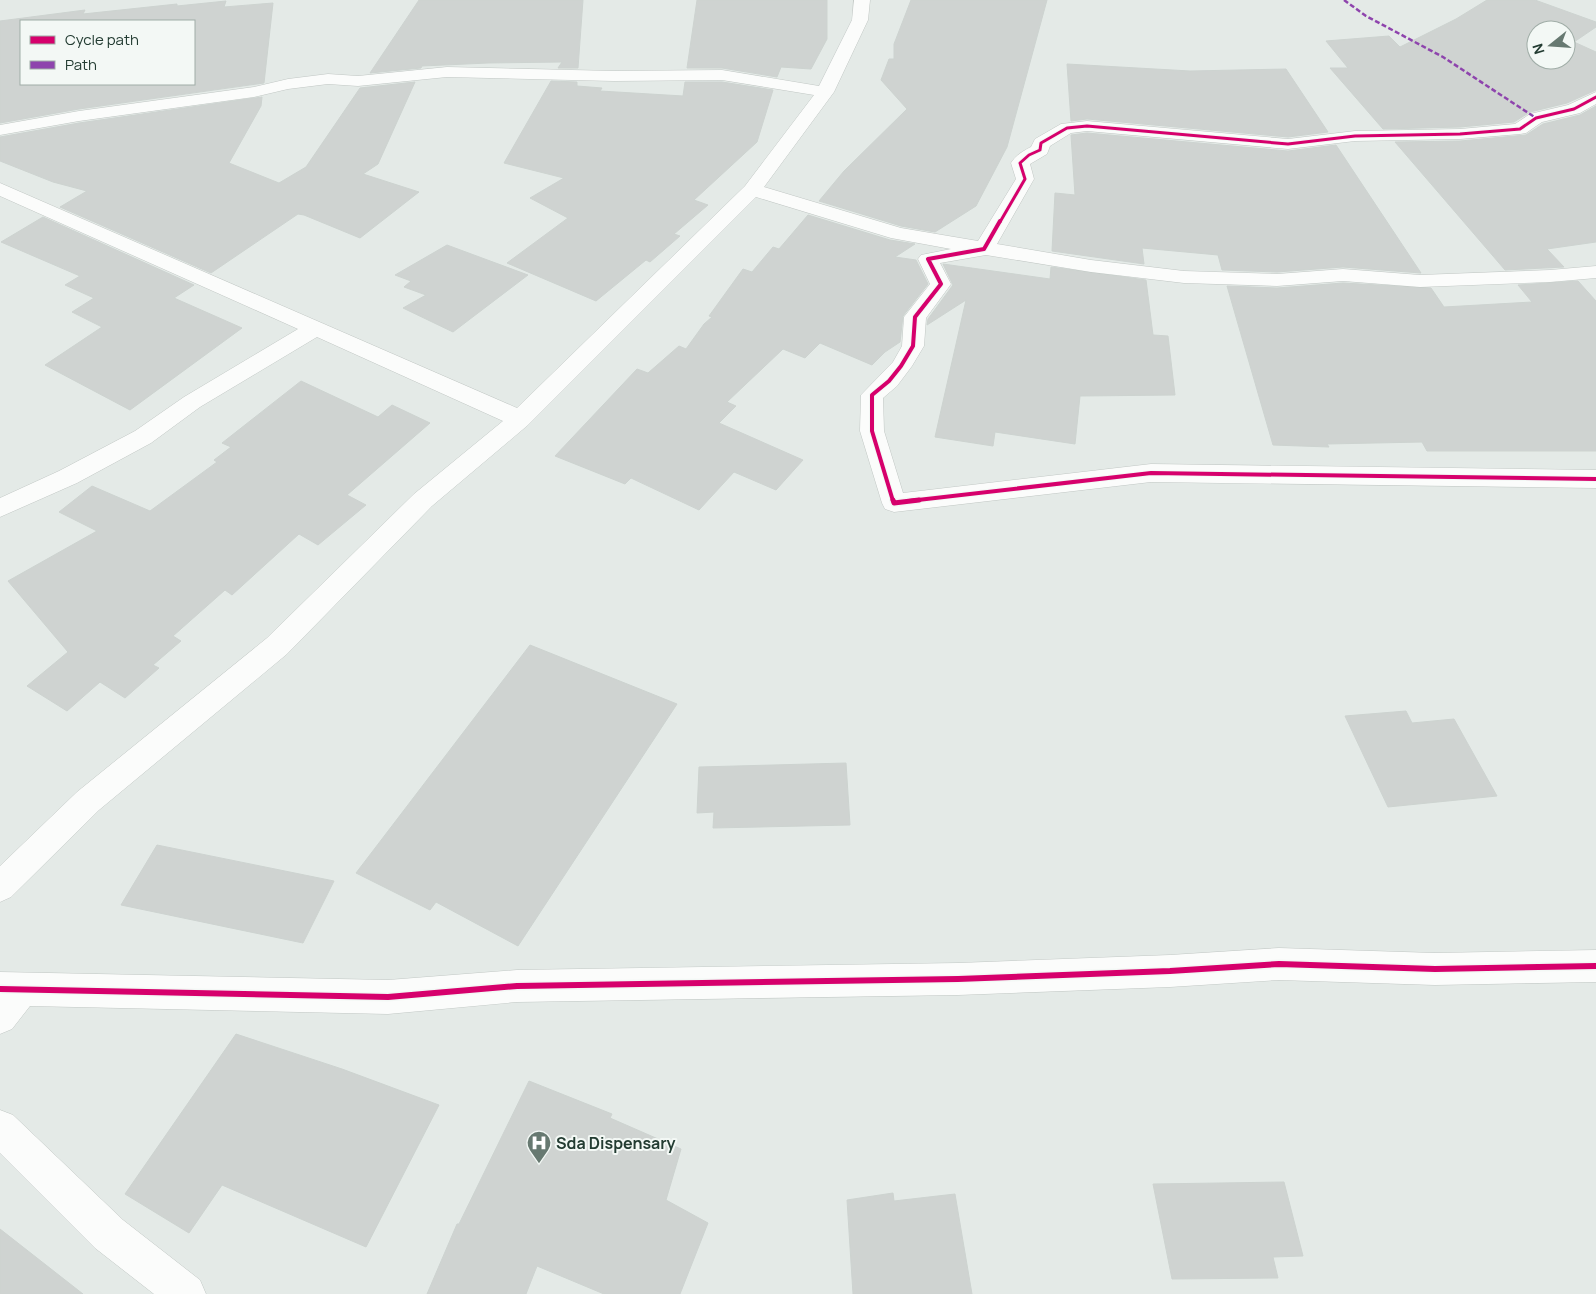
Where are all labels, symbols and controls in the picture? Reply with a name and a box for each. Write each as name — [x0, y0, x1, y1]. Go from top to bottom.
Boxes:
legend — [20, 20, 195, 85]
north arrow — [1526, 20, 1576, 70]
text: Cycle path — [65, 29, 139, 50]
text: N — [1528, 41, 1549, 57]
text: Path — [65, 54, 97, 75]
hospital icon: Sda Dispensary — [526, 1130, 552, 1164]
place label: Sda Dispensary — [556, 1132, 675, 1154]

